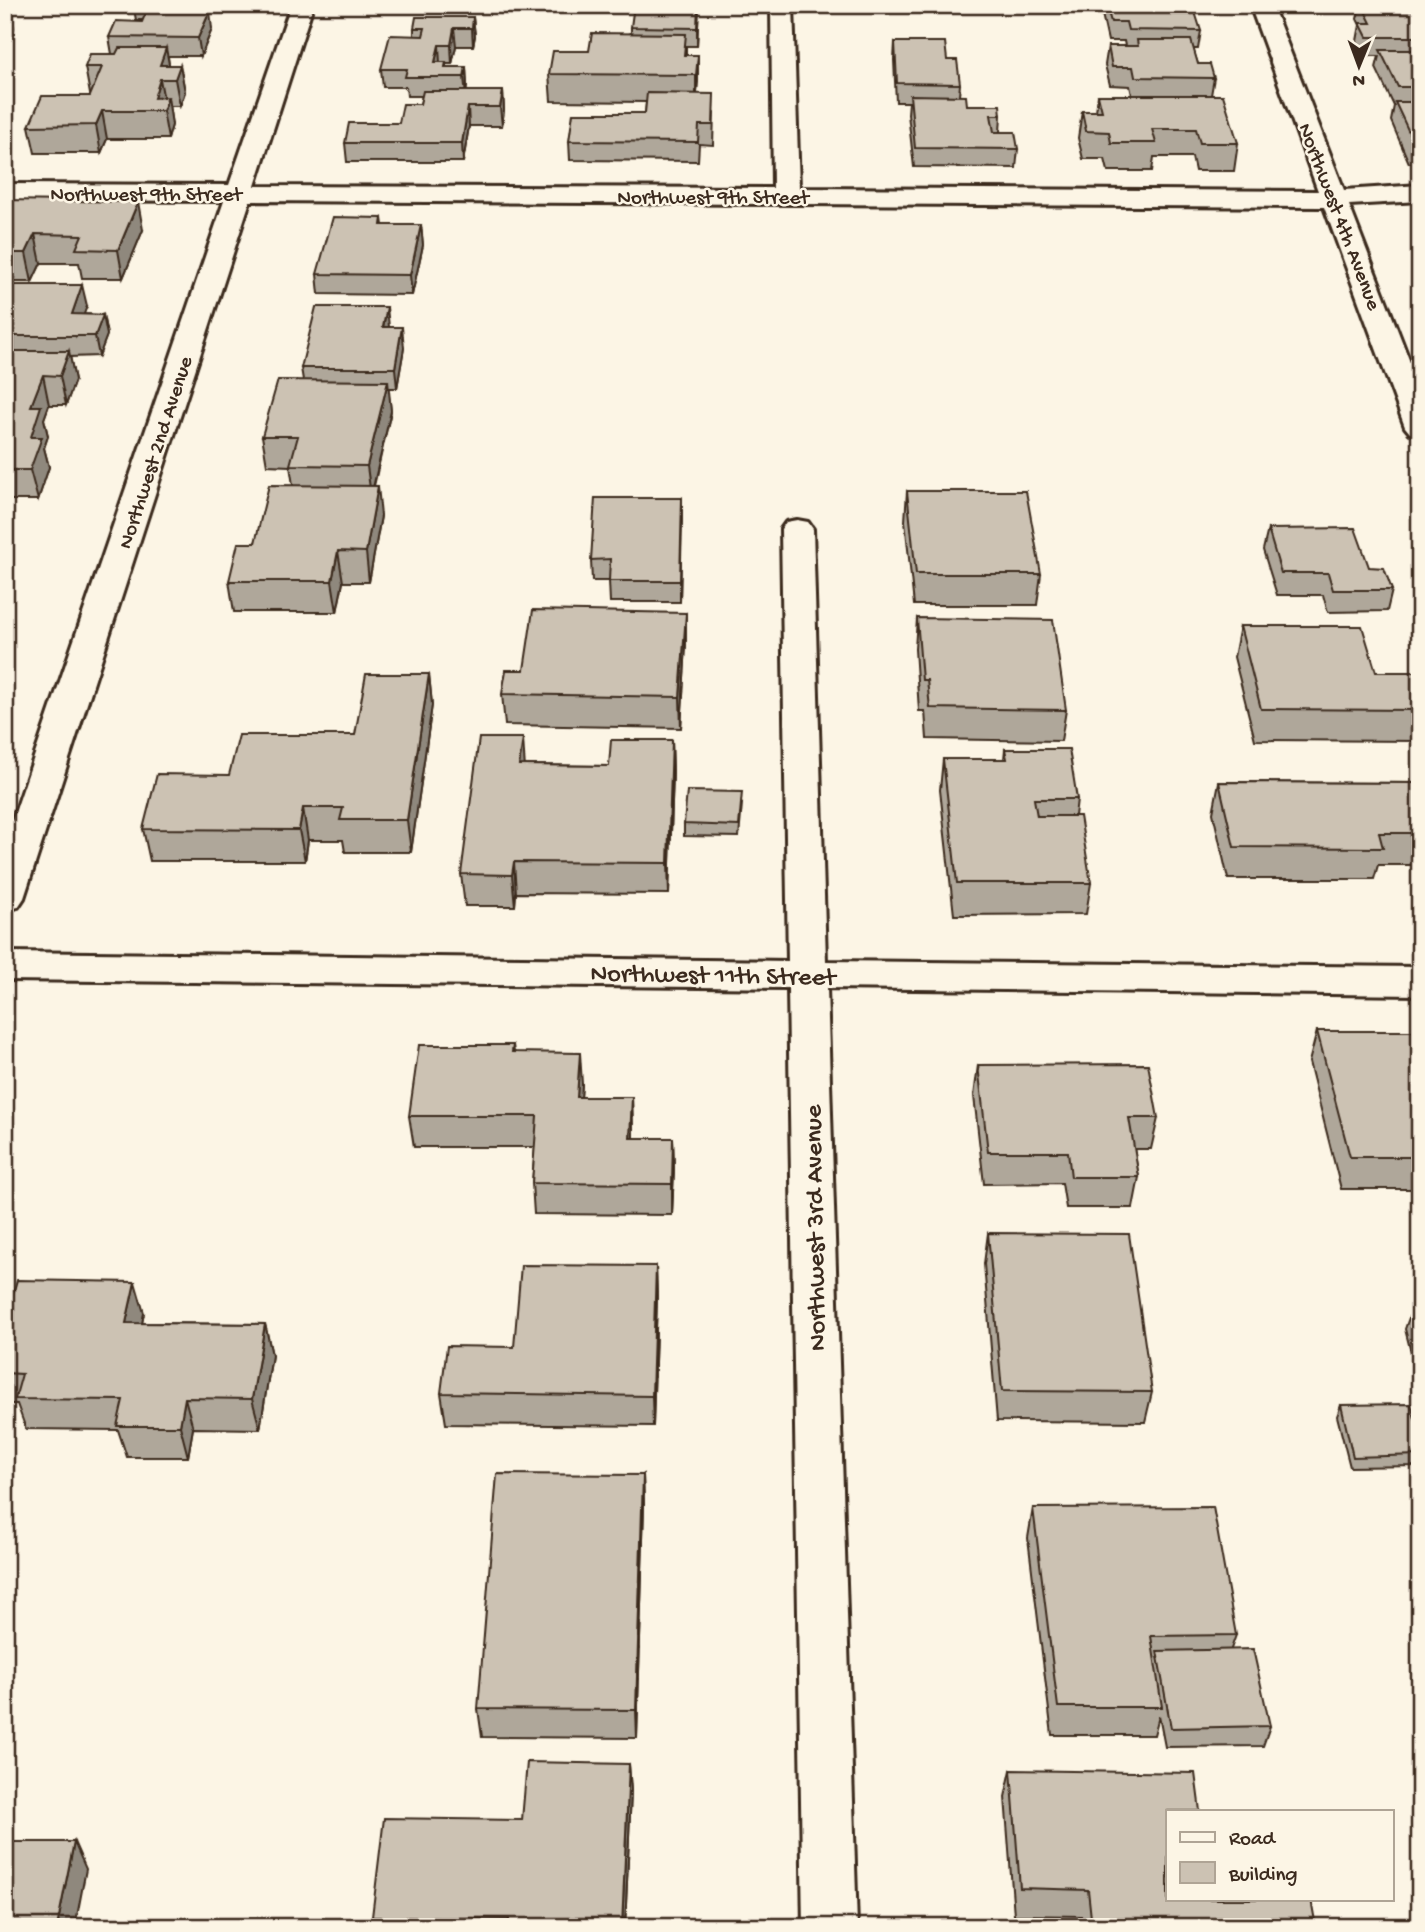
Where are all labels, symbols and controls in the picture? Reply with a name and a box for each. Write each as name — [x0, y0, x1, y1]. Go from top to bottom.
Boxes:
north arrow — [1324, 32, 1394, 102]
text: N — [1352, 68, 1365, 91]
street label: Northwest 4th Avenue — [1291, 120, 1385, 315]
street label: Northwest 9th Street — [50, 184, 244, 209]
street label: Northwest 9th Street — [617, 187, 811, 212]
street label: Northwest 2nd Avenue — [114, 353, 201, 553]
street label: Northwest 11th Street — [590, 960, 838, 995]
street label: Northwest 3rd Avenue — [800, 1104, 835, 1351]
legend — [1166, 1810, 1394, 1900]
text: Road — [1229, 1828, 1277, 1853]
text: Building — [1228, 1864, 1298, 1889]

